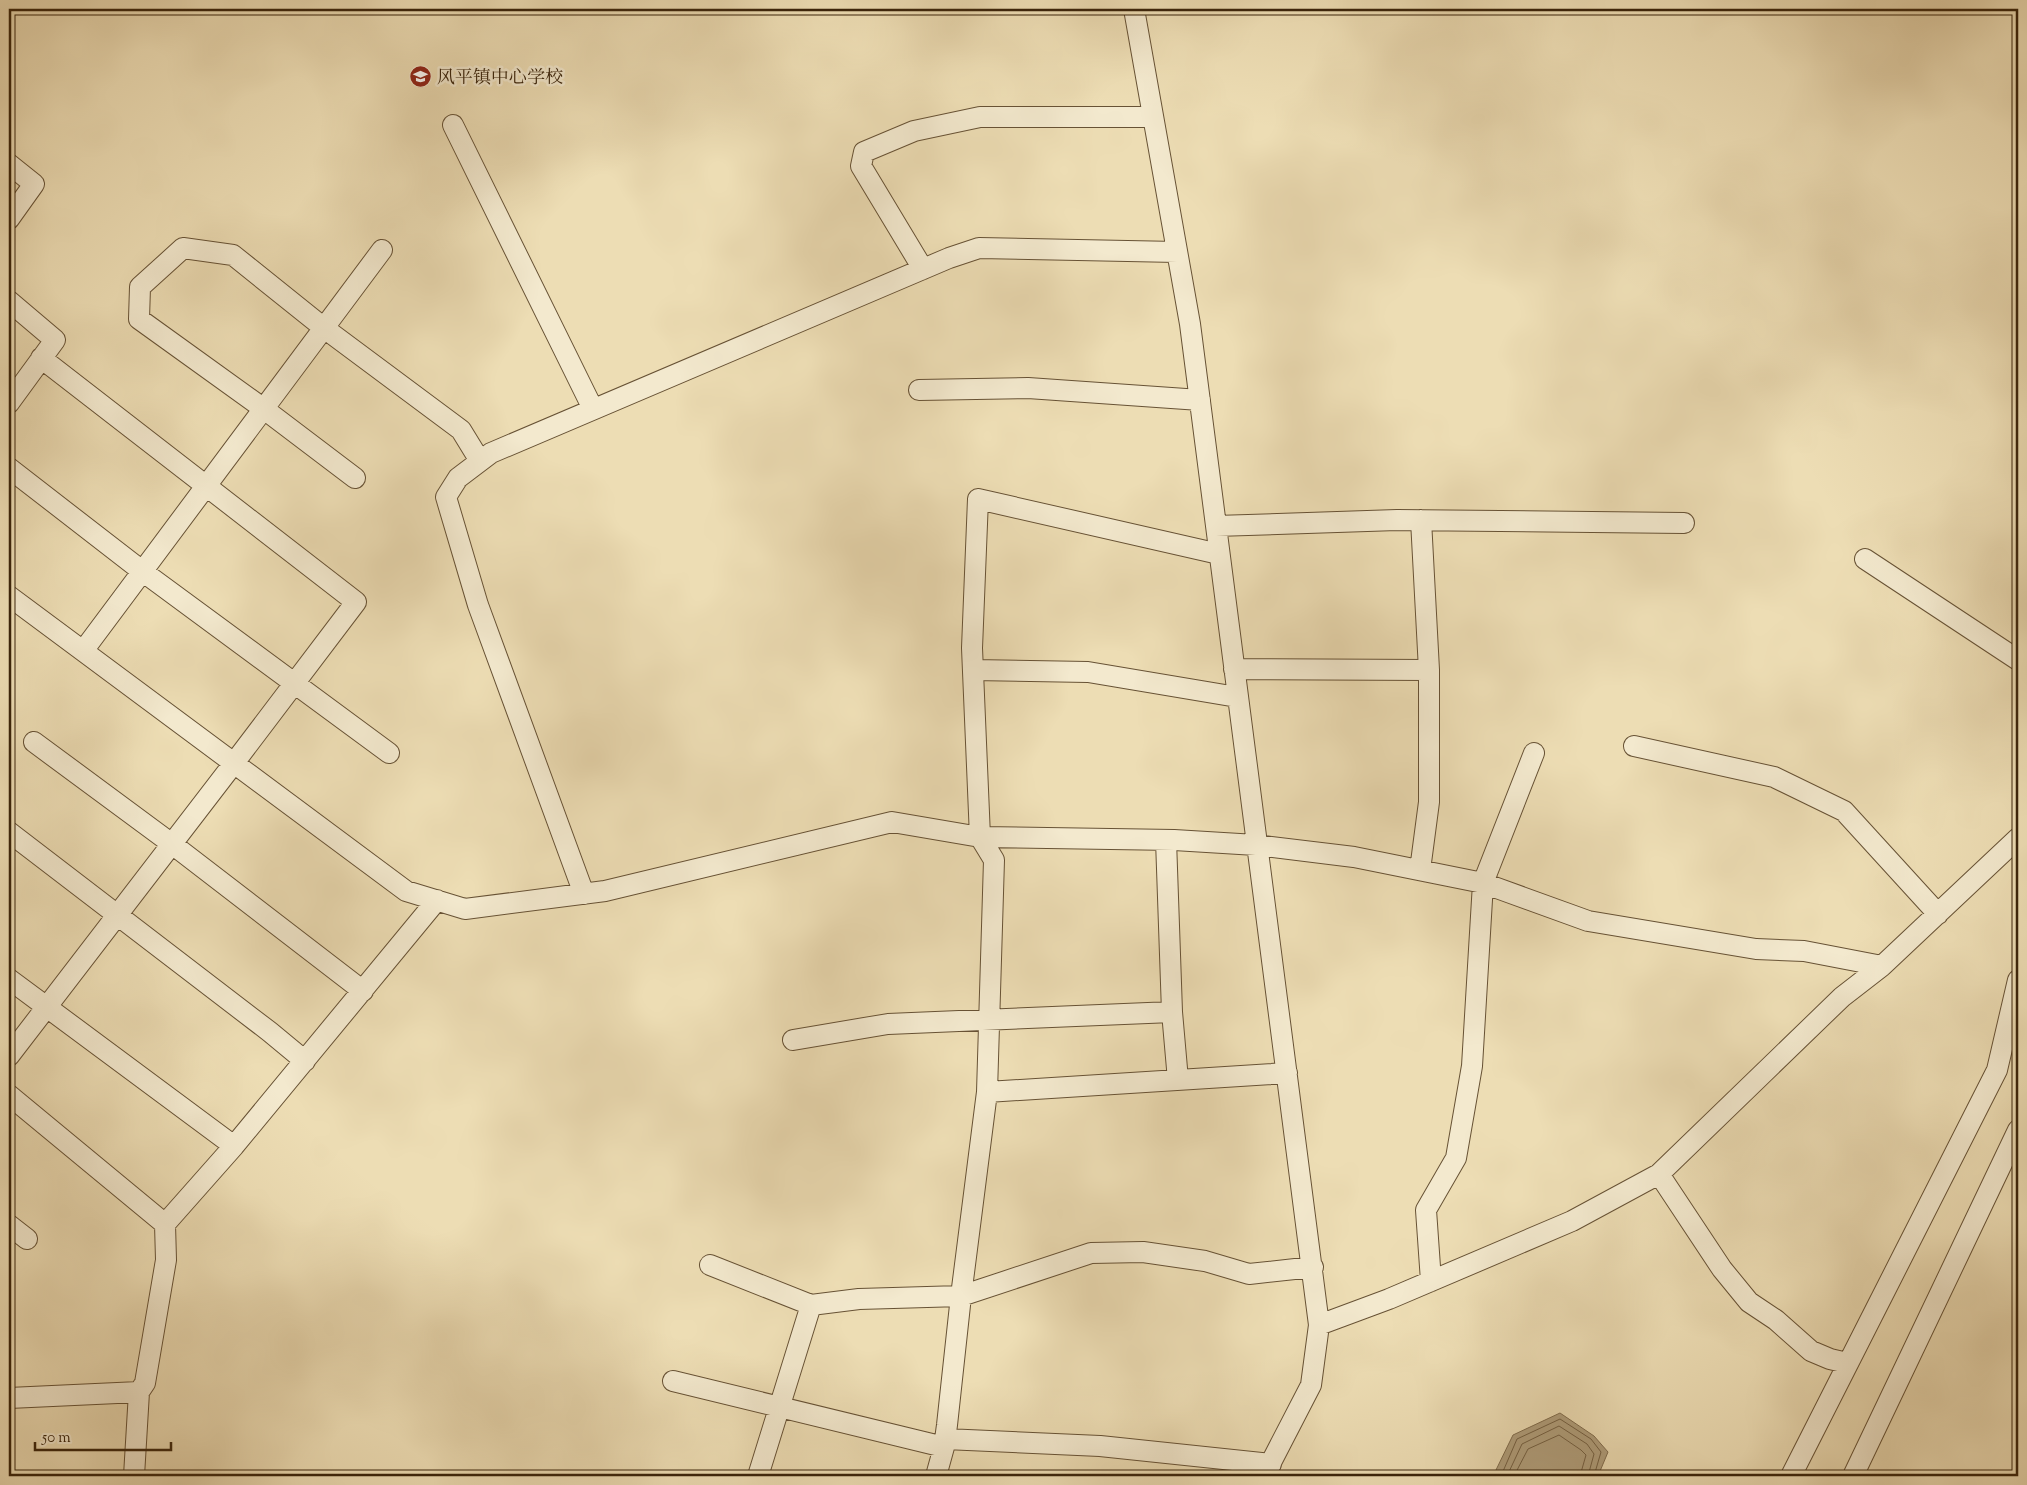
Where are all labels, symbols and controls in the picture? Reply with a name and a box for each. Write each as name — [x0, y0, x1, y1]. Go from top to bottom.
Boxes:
school or university icon: 风平镇中心学校 — [409, 65, 433, 89]
place label: 风平镇中心学校 — [437, 66, 563, 92]
scale bar — [35, 1420, 171, 1452]
text: 50 m — [41, 1428, 71, 1449]

